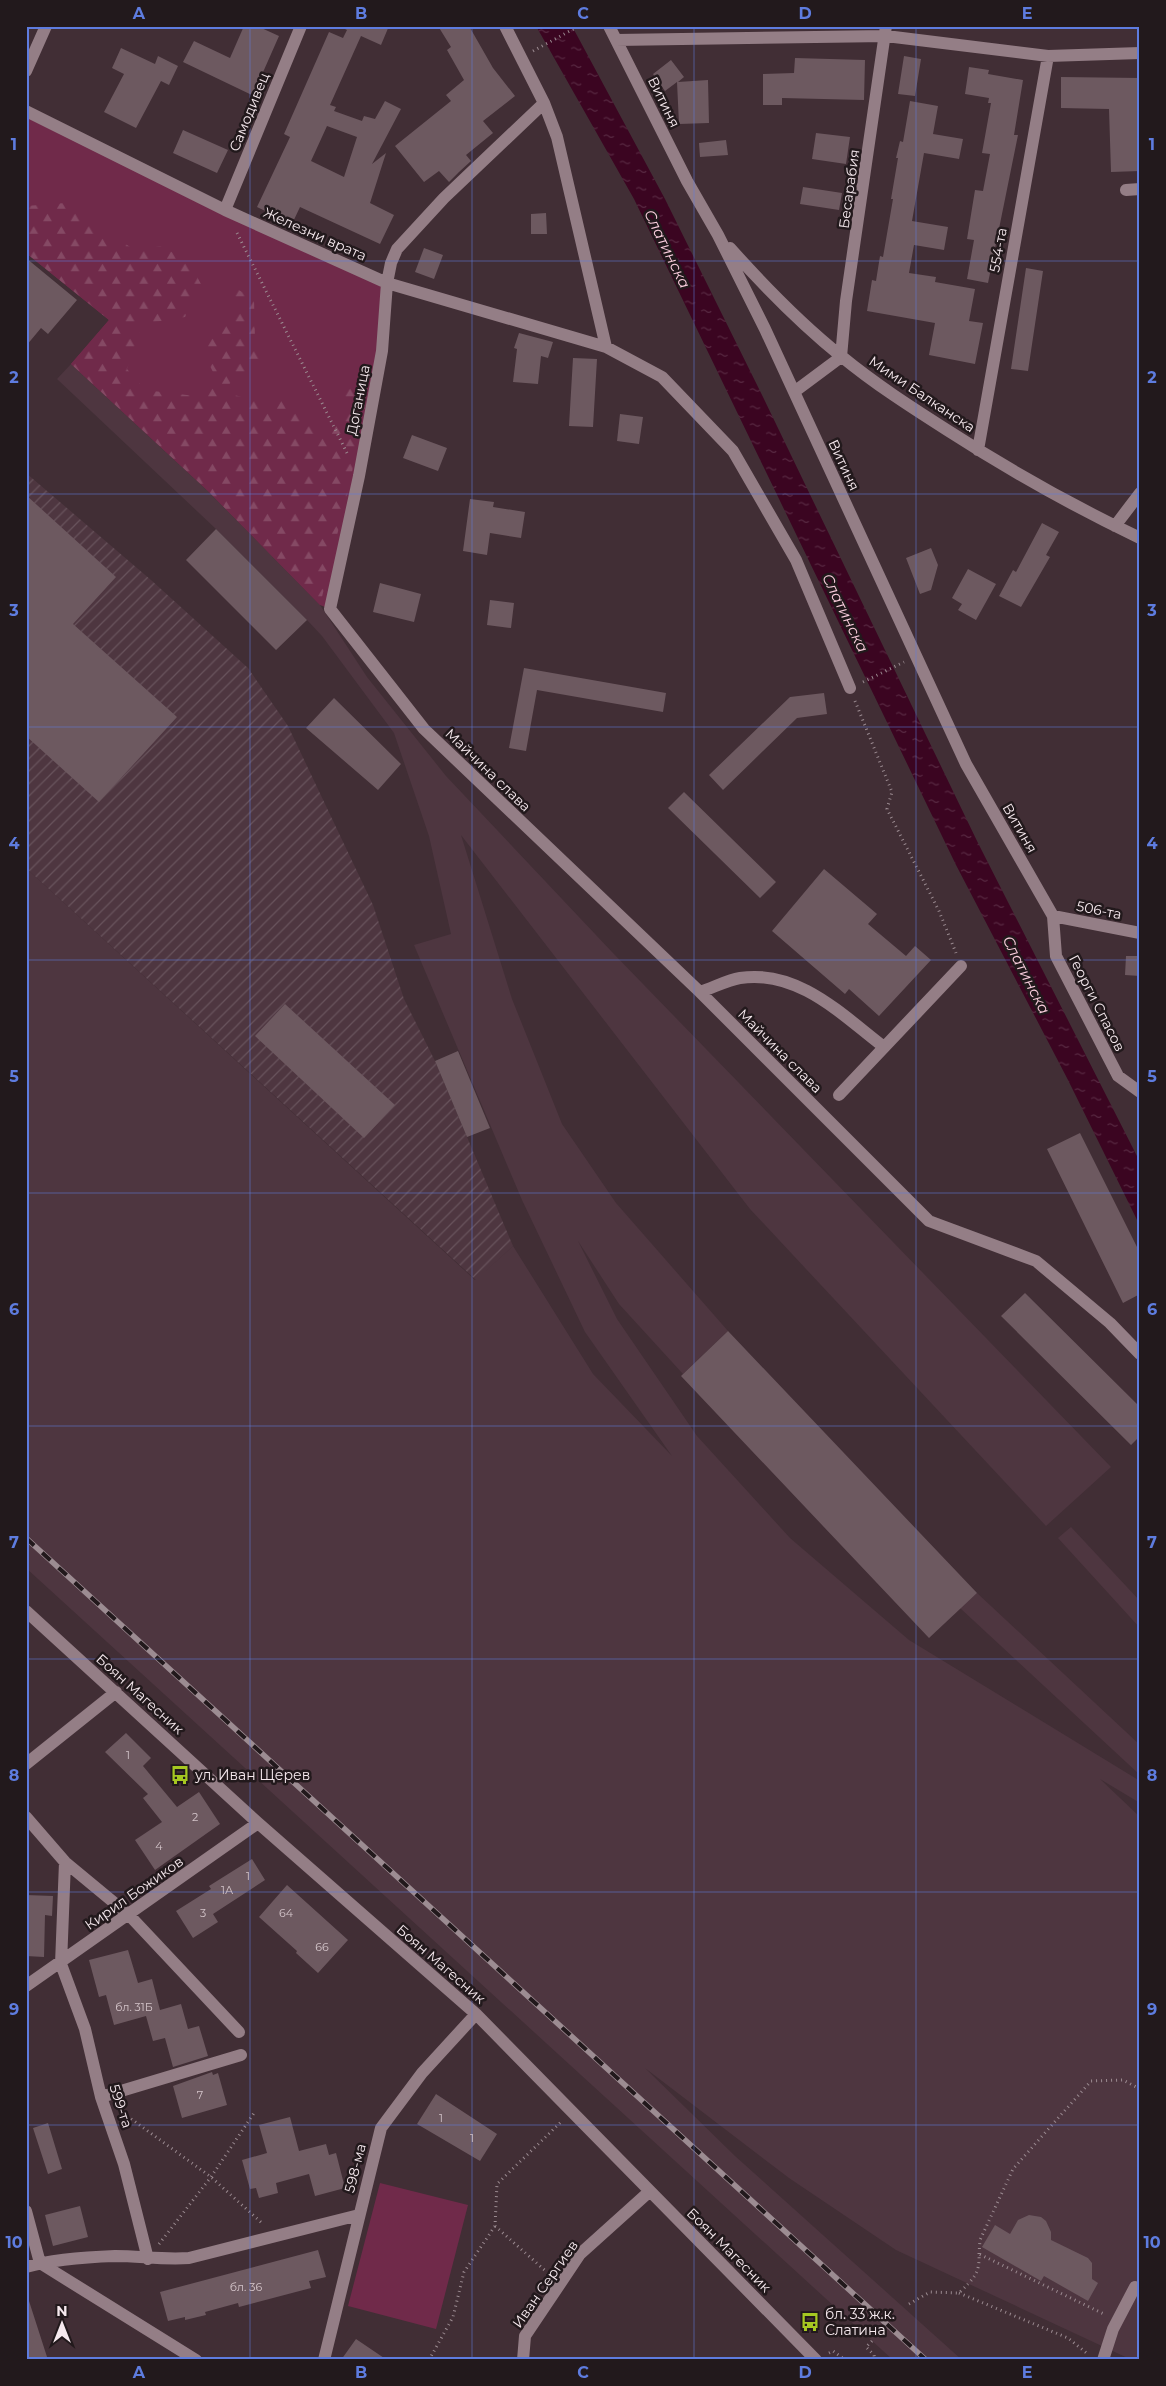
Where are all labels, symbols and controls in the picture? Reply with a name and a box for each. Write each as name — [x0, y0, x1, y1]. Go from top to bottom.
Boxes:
text: A — [132, 4, 146, 23]
text: B — [355, 4, 367, 23]
text: C — [577, 4, 589, 23]
text: D — [798, 4, 812, 23]
text: E — [1022, 4, 1032, 23]
street label: Самодивец — [225, 70, 273, 154]
street label: Витиня — [644, 74, 684, 130]
text: 1 — [11, 135, 17, 154]
text: 1 — [1149, 135, 1155, 154]
street label: Бесарабия — [835, 148, 863, 230]
street label: Железни врата — [261, 203, 369, 265]
water label: Слатинска — [640, 206, 695, 291]
street label: 554-та — [985, 226, 1011, 274]
street label: Мими Балканска — [865, 352, 979, 436]
street label: Доганица — [342, 363, 374, 437]
text: 2 — [9, 368, 19, 387]
text: 2 — [1147, 368, 1157, 387]
street label: Витиня — [824, 437, 864, 493]
water label: Слатинска — [818, 570, 873, 655]
text: 3 — [8, 601, 19, 620]
text: 3 — [1146, 601, 1157, 620]
street label: Майчина слава — [442, 725, 534, 815]
street label: Витиня — [999, 800, 1041, 856]
text: 4 — [8, 834, 20, 853]
text: 4 — [1146, 834, 1158, 853]
street label: 506-та — [1075, 897, 1123, 923]
water label: Слатинска — [999, 932, 1054, 1017]
street label: Георги Спасов — [1065, 952, 1129, 1054]
street label: Майчина слава — [734, 1005, 826, 1097]
text: 5 — [9, 1067, 19, 1086]
text: 5 — [1147, 1067, 1157, 1086]
text: 6 — [9, 1300, 19, 1319]
text: 6 — [1147, 1300, 1157, 1319]
text: 7 — [9, 1533, 19, 1552]
text: 7 — [1147, 1533, 1157, 1552]
street label: Боян Магесник — [92, 1650, 188, 1738]
house number: 1 — [126, 1748, 130, 1762]
bus stop icon: ул. Иван Щерев — [169, 1764, 191, 1786]
text: 8 — [9, 1766, 19, 1785]
place label: ул. Иван Щерев — [194, 1766, 310, 1784]
text: 8 — [1147, 1766, 1157, 1785]
house number: 2 — [192, 1810, 198, 1824]
house number: 4 — [155, 1839, 163, 1853]
street label: Кирил Божиков — [81, 1852, 187, 1934]
house number: 1 — [246, 1869, 250, 1883]
house number: 1А — [221, 1883, 234, 1897]
house number: 3 — [200, 1906, 206, 1920]
house number: 64 — [279, 1906, 294, 1920]
street label: Боян Магесник — [393, 1920, 489, 2008]
house number: 66 — [315, 1940, 329, 1954]
text: 9 — [9, 2000, 19, 2019]
house number: бл. 31Б — [115, 2000, 153, 2014]
text: 9 — [1147, 2000, 1157, 2019]
street label: 599-та — [106, 2082, 136, 2130]
house number: 7 — [197, 2088, 203, 2102]
house number: 1 — [439, 2111, 443, 2125]
house number: 1 — [470, 2131, 474, 2145]
street label: 598-ма — [340, 2142, 370, 2194]
street label: Боян Магесник — [683, 2204, 775, 2296]
text: 10 — [5, 2233, 23, 2252]
text: 10 — [1143, 2233, 1161, 2252]
street label: Иван Сергиев — [508, 2237, 582, 2331]
house number: бл. 36 — [230, 2280, 262, 2294]
north arrow — [38, 2298, 88, 2348]
text: N — [56, 2302, 68, 2320]
place label: бл. 33 ж.к. Слатина — [825, 2305, 895, 2339]
bus stop icon: бл. 33 ж.к. Слатина — [799, 2311, 821, 2333]
text: A — [132, 2363, 146, 2382]
text: B — [355, 2363, 367, 2382]
text: C — [577, 2363, 589, 2382]
text: D — [798, 2363, 812, 2382]
text: E — [1022, 2363, 1032, 2382]

